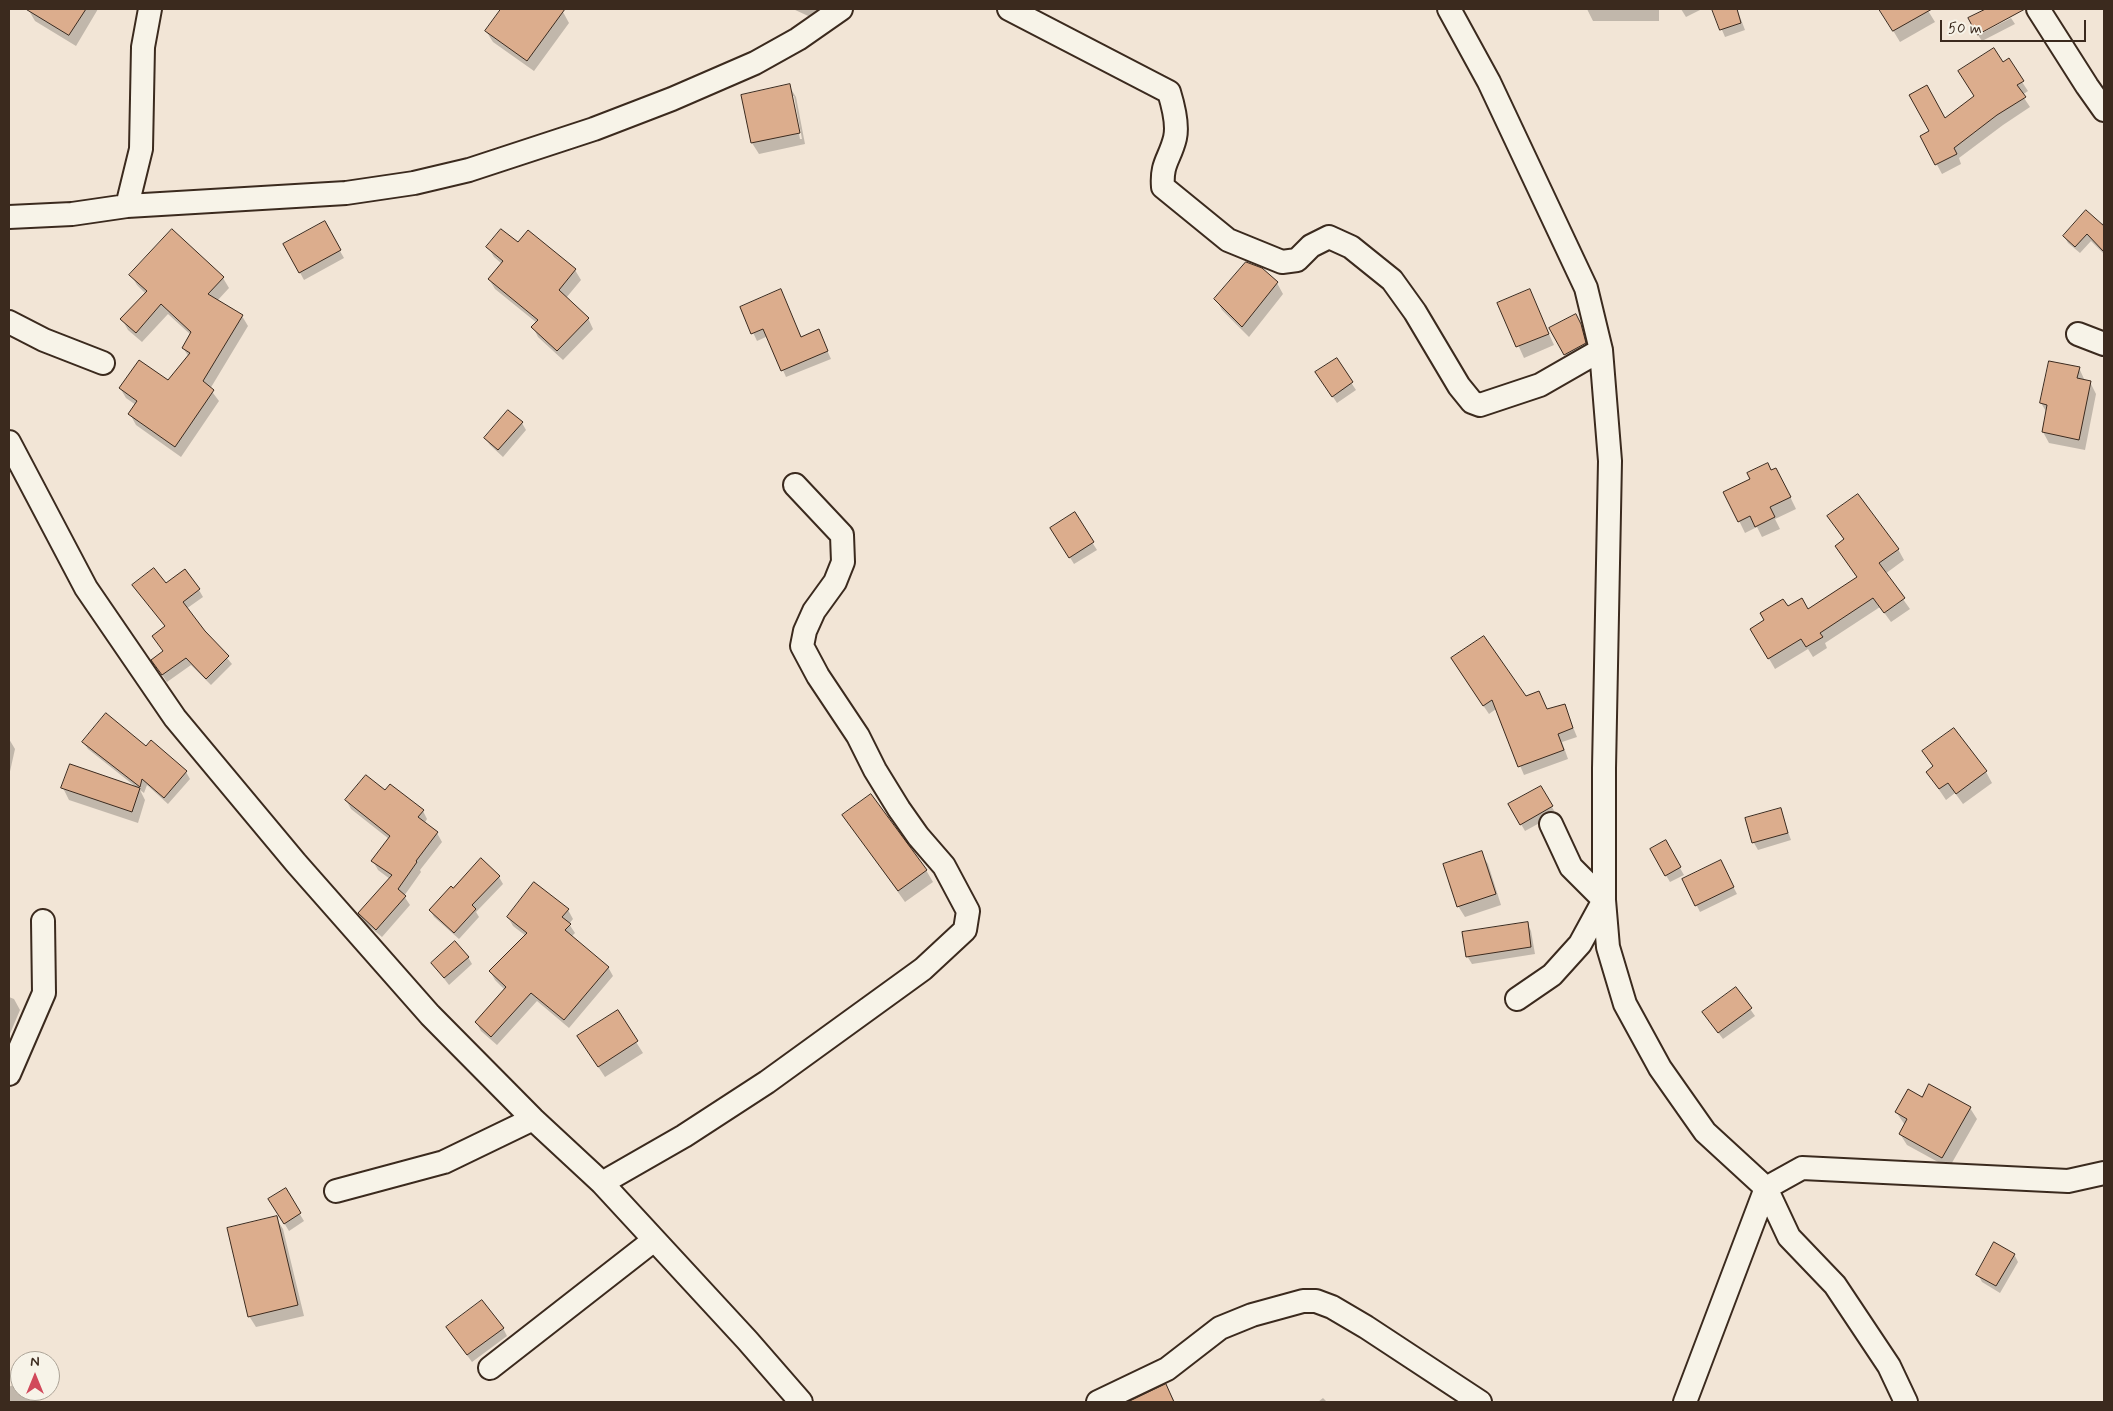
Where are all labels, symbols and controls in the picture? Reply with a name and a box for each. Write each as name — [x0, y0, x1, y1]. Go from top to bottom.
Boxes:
scale bar — [1943, 10, 2089, 42]
text: 50 m — [1948, 19, 1982, 39]
north arrow — [10, 1351, 60, 1401]
text: N — [30, 1353, 40, 1371]

